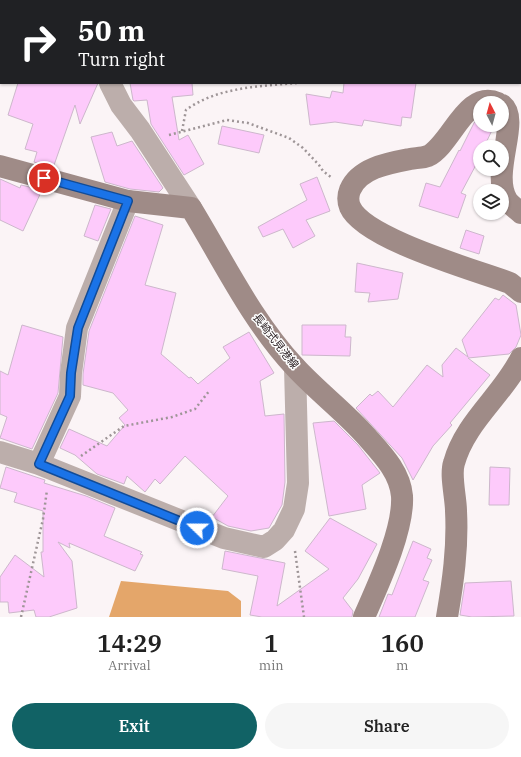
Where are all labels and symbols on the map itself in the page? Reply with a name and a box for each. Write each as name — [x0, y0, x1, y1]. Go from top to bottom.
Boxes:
north arrow — [473, 96, 509, 132]
pin — [27, 161, 61, 195]
street label: 長崎式見港線 — [250, 311, 302, 371]
position arrow — [176, 507, 218, 549]

